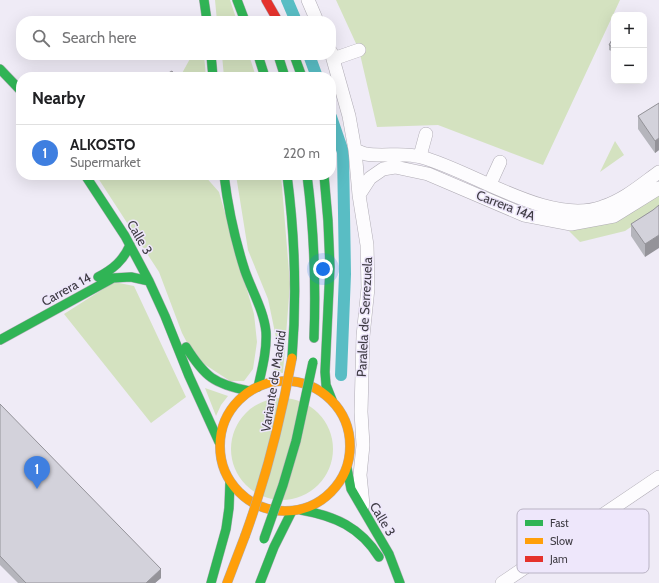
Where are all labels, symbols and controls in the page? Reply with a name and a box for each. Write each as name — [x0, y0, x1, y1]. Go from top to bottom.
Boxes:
map controls — [611, 12, 647, 84]
button: + — [611, 12, 647, 48]
search box — [16, 16, 336, 60]
icon: search — [30, 27, 52, 49]
text: Search here — [62, 29, 137, 47]
button: − — [611, 48, 647, 84]
text: Nearby — [32, 88, 85, 108]
text: ALKOSTO — [70, 136, 136, 154]
text: 1 — [43, 145, 47, 161]
text: 220 m — [283, 145, 320, 161]
text: Supermarket — [70, 154, 141, 170]
street label: Carrera 14A — [474, 186, 538, 224]
street label: Calle 3 — [124, 217, 156, 257]
street label: Paralela de Serrezuela — [353, 256, 375, 377]
your location — [313, 259, 333, 279]
street label: Carrera 14 — [39, 269, 94, 309]
street label: Variante de Madrid — [257, 329, 289, 433]
pin: 1 — [24, 456, 50, 489]
street label: Calle 3 — [367, 499, 399, 539]
legend — [517, 509, 649, 573]
text: Fast — [550, 516, 569, 530]
text: Slow — [550, 534, 573, 548]
text: Jam — [549, 552, 568, 566]

